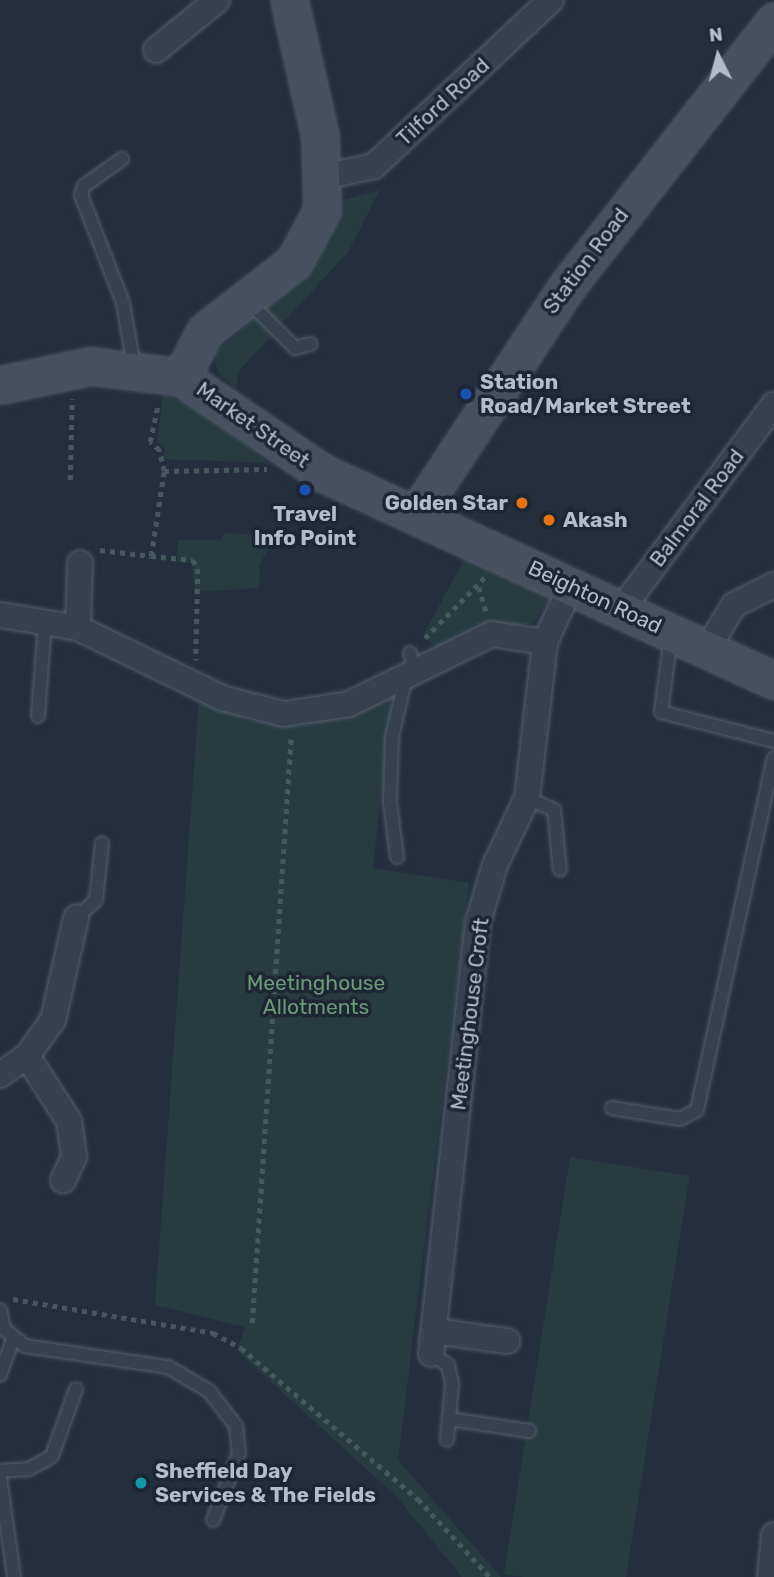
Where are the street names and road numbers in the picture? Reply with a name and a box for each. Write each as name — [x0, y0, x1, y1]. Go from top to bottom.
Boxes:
street label: Tilford Road — [391, 53, 495, 151]
street label: Station Road — [538, 203, 634, 319]
street label: Market Street — [192, 377, 314, 473]
street label: Balmoral Road — [645, 444, 749, 572]
street label: Beighton Road — [524, 555, 666, 639]
street label: Meetinghouse Croft — [446, 916, 494, 1112]

